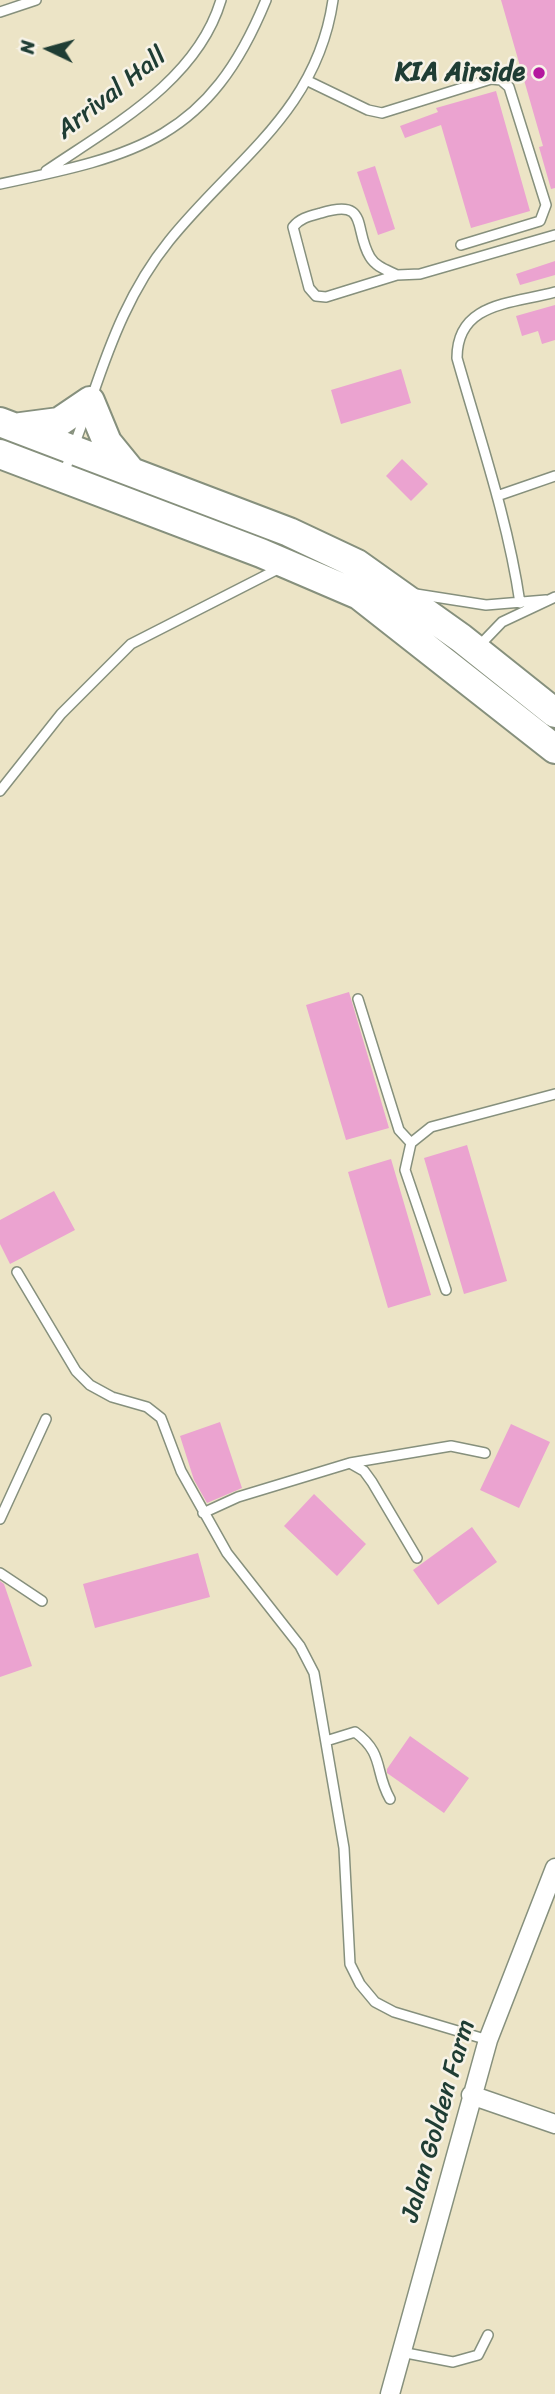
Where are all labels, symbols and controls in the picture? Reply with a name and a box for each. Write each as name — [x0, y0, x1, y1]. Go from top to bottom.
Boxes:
north arrow — [14, 14, 84, 84]
text: N — [11, 39, 45, 55]
street label: Arrival Hall — [51, 41, 173, 147]
place label: KIA Airside — [395, 57, 525, 89]
marker: KIA Airside — [531, 65, 547, 81]
street label: Jalan Golden Farm — [395, 2016, 483, 2226]

